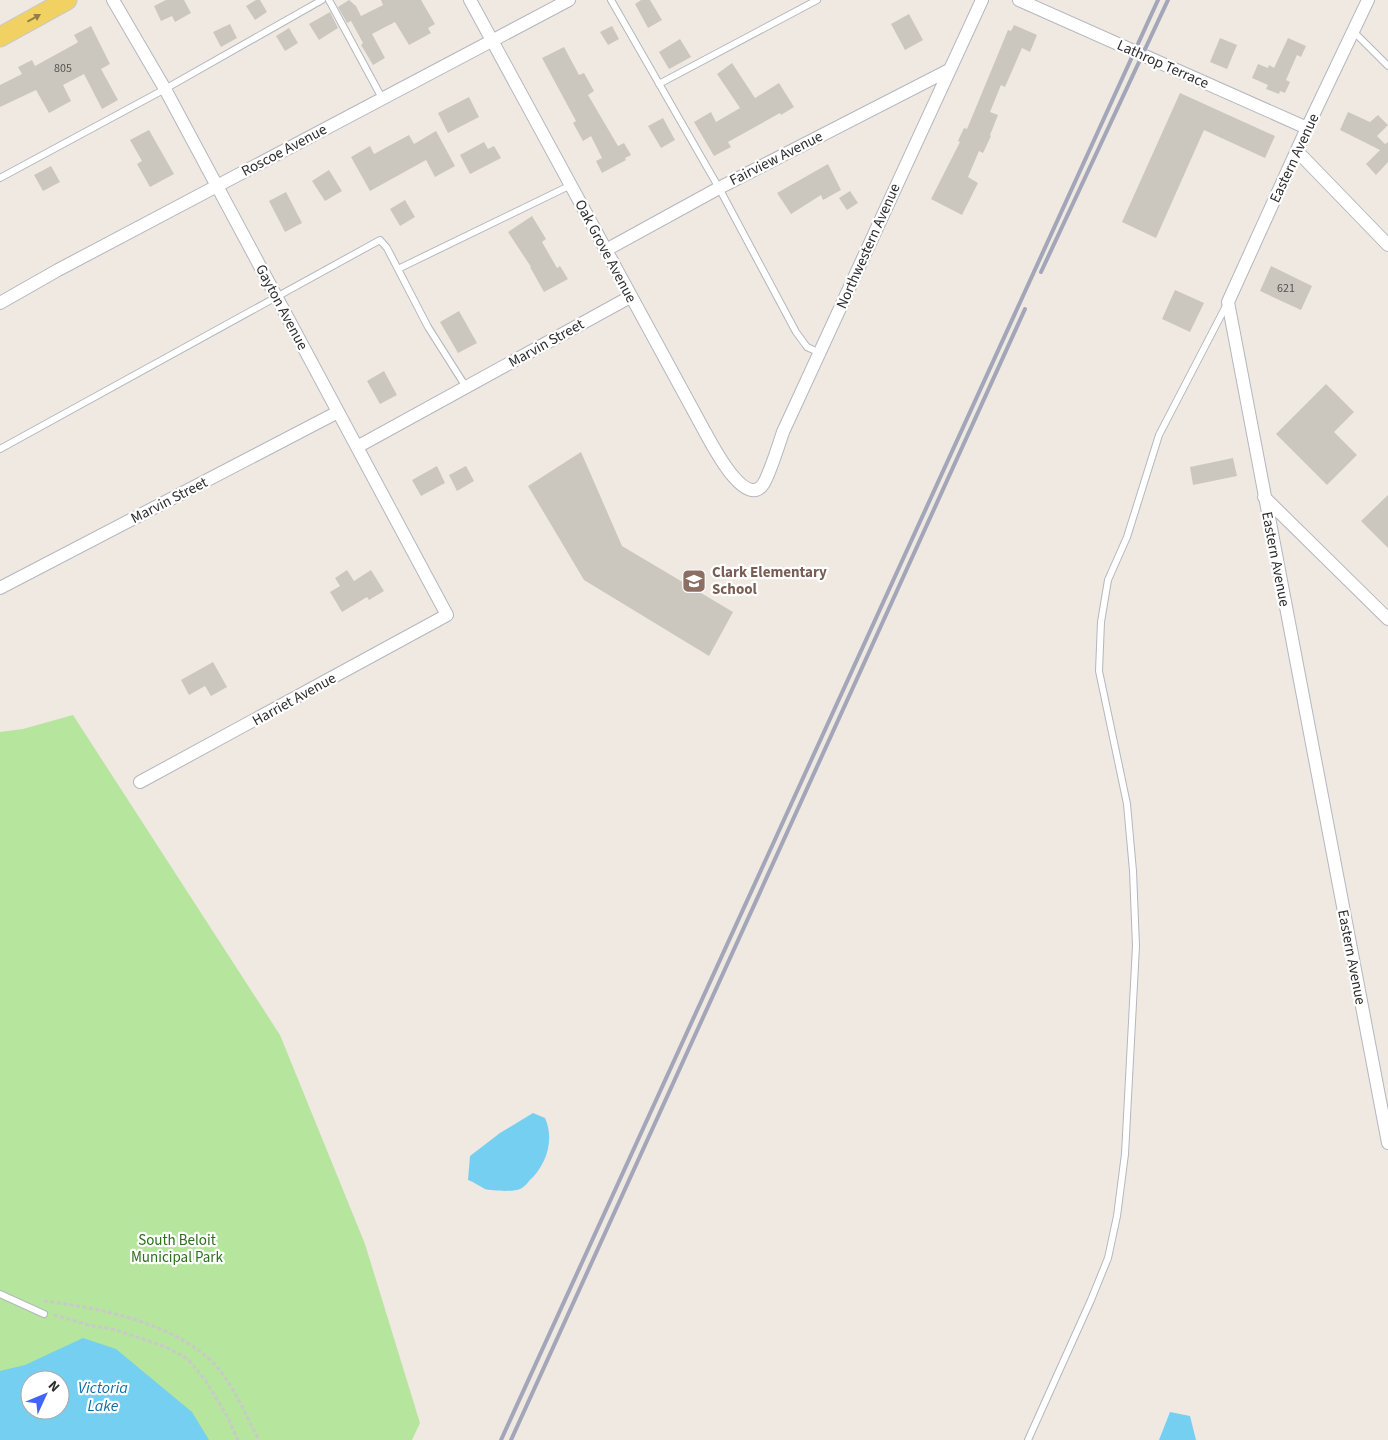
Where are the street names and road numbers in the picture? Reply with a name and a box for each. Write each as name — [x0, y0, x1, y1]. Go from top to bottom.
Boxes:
street label: Lathrop Terrace — [1114, 35, 1212, 94]
street label: Eastern Avenue — [1265, 110, 1324, 206]
street label: Roscoe Avenue — [238, 119, 331, 182]
street label: Fairview Avenue — [726, 126, 826, 191]
street label: Northwestern Avenue — [831, 180, 906, 312]
street label: Oak Grove Avenue — [570, 196, 642, 306]
street label: Gayton Avenue — [250, 261, 313, 354]
street label: Marvin Street — [505, 314, 588, 373]
street label: Marvin Street — [127, 472, 211, 529]
street label: Eastern Avenue — [1256, 510, 1295, 608]
street label: Harriet Avenue — [248, 668, 340, 731]
street label: Eastern Avenue — [1332, 908, 1371, 1006]

